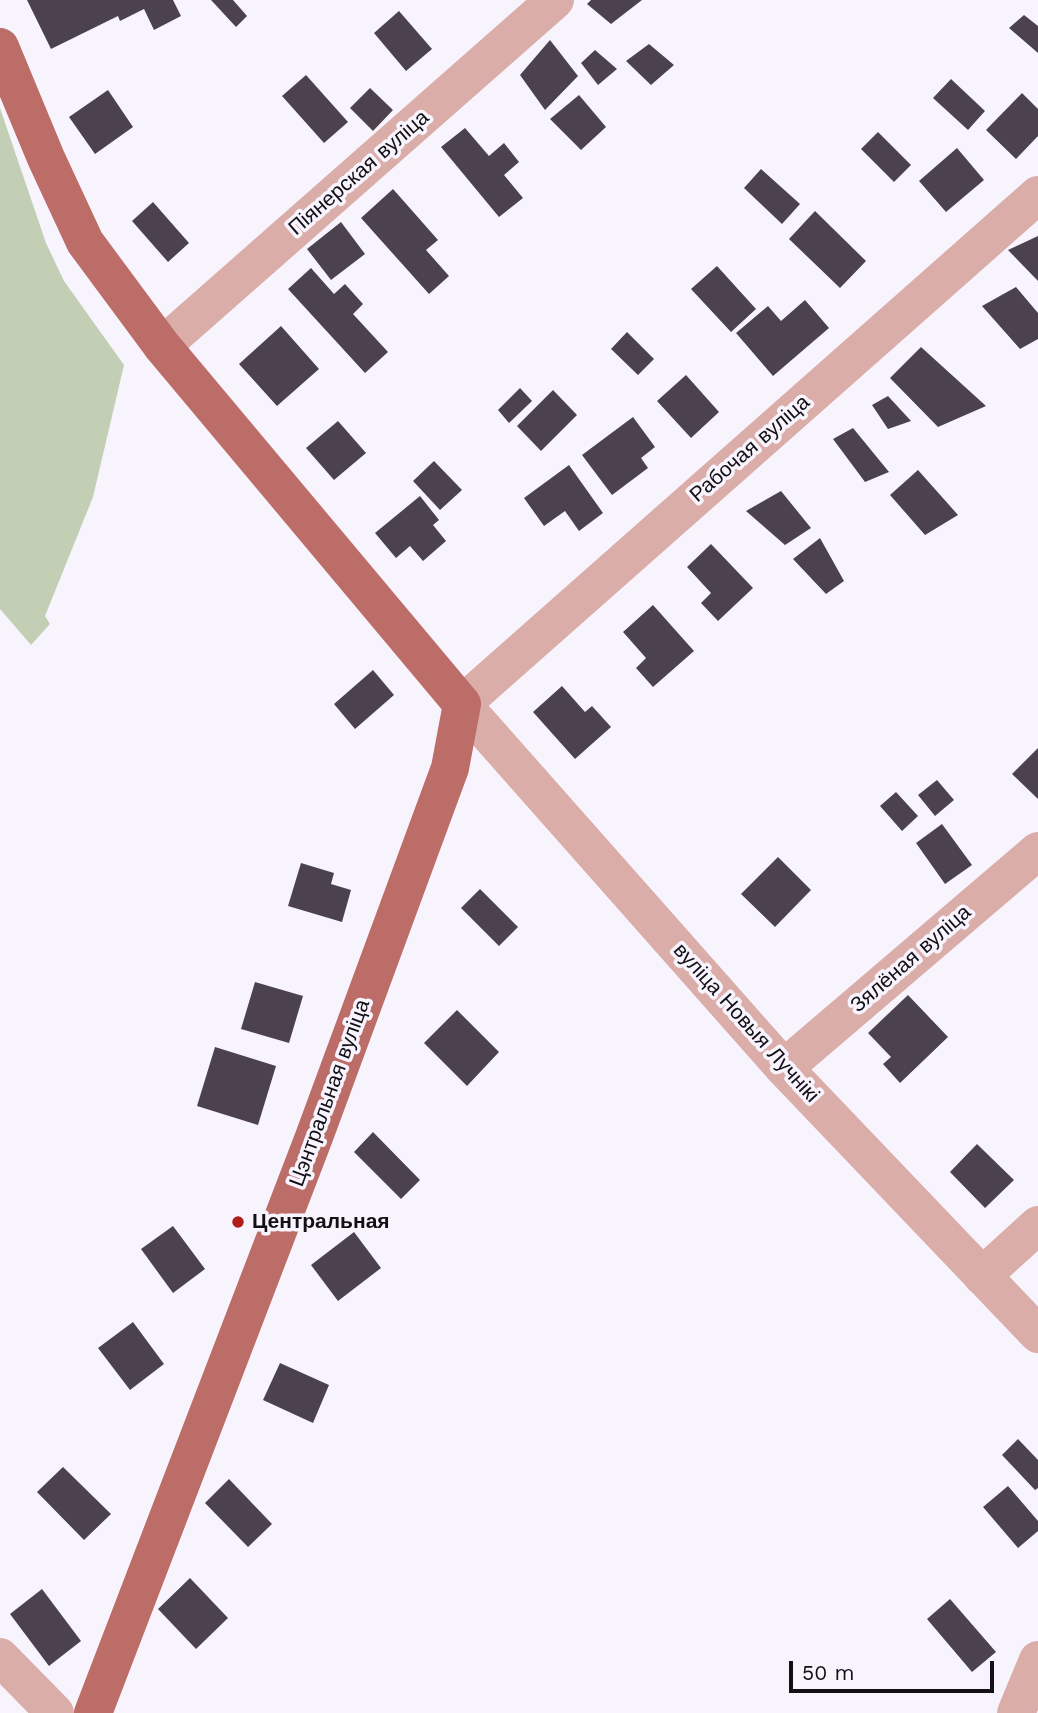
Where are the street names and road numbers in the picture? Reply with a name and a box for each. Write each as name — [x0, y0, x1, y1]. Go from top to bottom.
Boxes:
street label: Піянерская вуліца — [284, 105, 434, 241]
street label: Рабочая вуліца — [685, 390, 815, 508]
street label: Зялёная вуліца — [846, 900, 976, 1018]
street label: вуліца Новыя Лучнікі — [668, 938, 824, 1108]
street label: Цэнтральная вуліца — [284, 996, 376, 1190]

